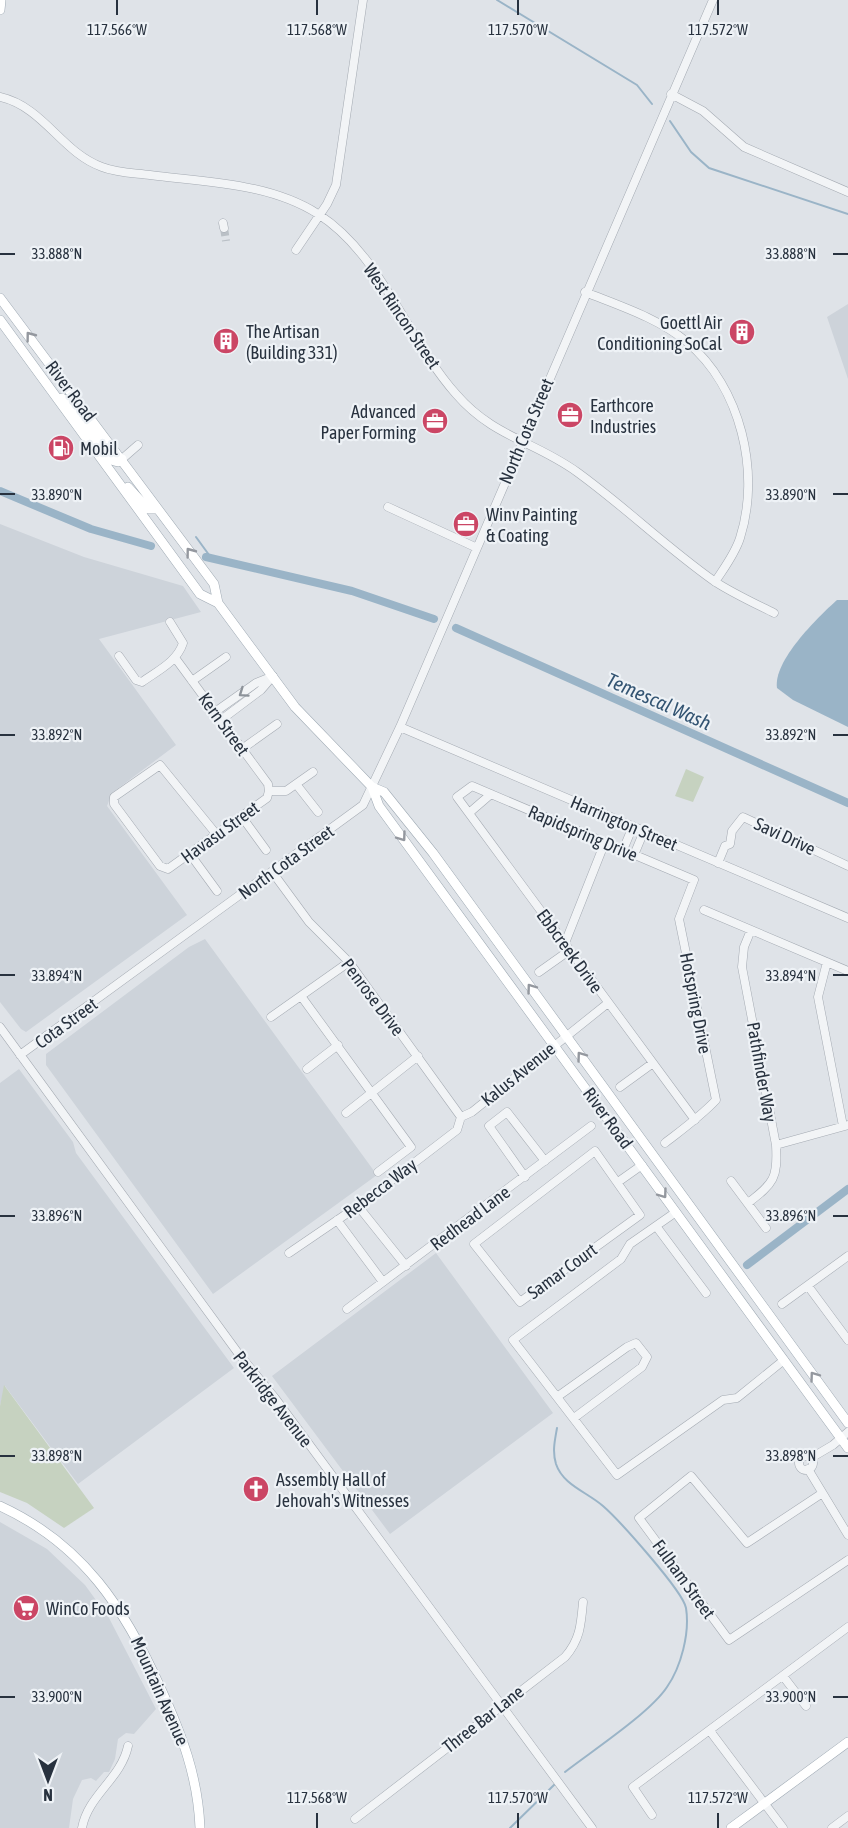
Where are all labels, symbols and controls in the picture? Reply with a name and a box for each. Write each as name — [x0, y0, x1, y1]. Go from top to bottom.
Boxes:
text: 117.566°W — [87, 21, 147, 38]
text: 117.568°W — [287, 21, 347, 38]
text: 117.570°W — [488, 21, 548, 38]
text: 117.572°W — [688, 21, 748, 38]
text: 33.888°N — [32, 245, 82, 262]
text: 33.888°N — [766, 245, 816, 262]
street label: West Rincon Street — [359, 259, 445, 373]
place label: Goettl Air Conditioning SoCal — [597, 312, 723, 354]
building icon: Goettl Air Conditioning SoCal — [727, 317, 757, 347]
place label: The Artisan (Building 331) — [246, 321, 338, 363]
building icon: The Artisan (Building 331) — [211, 326, 241, 356]
one-way arrow — [26, 332, 37, 343]
street label: River Road — [41, 356, 101, 426]
street label: North Cota Street — [494, 375, 558, 487]
place label: Earthcore Industries — [590, 395, 656, 437]
office icon: Earthcore Industries — [555, 400, 585, 430]
place label: Advanced Paper Forming — [320, 401, 416, 443]
office icon: Advanced Paper Forming — [420, 406, 450, 436]
fuel station icon: Mobil — [46, 433, 76, 463]
place label: Mobil — [80, 438, 118, 459]
text: 33.890°N — [32, 486, 82, 503]
text: 33.890°N — [766, 486, 816, 503]
place label: Winv Painting & Coating — [486, 504, 578, 546]
office icon: Winv Painting & Coating — [451, 509, 481, 539]
one-way arrow — [187, 548, 198, 559]
water label: Temescal Wash — [603, 668, 715, 734]
one-way arrow — [239, 686, 250, 697]
street label: Kern Street — [194, 688, 254, 760]
text: 33.892°N — [32, 726, 82, 743]
text: 33.892°N — [766, 726, 816, 743]
street label: Harrington Street — [567, 791, 681, 855]
street label: Havasu Street — [177, 797, 263, 867]
street label: Rapidspring Drive — [525, 801, 641, 865]
street label: Savi Drive — [751, 813, 819, 859]
street label: North Cota Street — [234, 820, 338, 904]
one-way arrow — [395, 830, 406, 841]
street label: Ebbcreek Drive — [533, 905, 607, 997]
street label: Hotspring Drive — [676, 951, 716, 1055]
street label: Penrose Drive — [337, 954, 409, 1040]
text: 33.894°N — [32, 967, 82, 984]
text: 33.894°N — [766, 967, 816, 984]
one-way arrow — [527, 984, 538, 995]
street label: Cota Street — [31, 993, 101, 1053]
street label: Pathfinder Way — [743, 1020, 781, 1124]
street label: Kalus Avenue — [477, 1038, 559, 1110]
one-way arrow — [577, 1052, 588, 1063]
street label: River Road — [579, 1083, 637, 1153]
street label: Rebecca Way — [339, 1154, 421, 1222]
street label: Redhead Lane — [426, 1181, 514, 1255]
one-way arrow — [655, 1187, 666, 1198]
text: 33.896°N — [32, 1207, 82, 1224]
text: 33.896°N — [766, 1207, 816, 1224]
street label: Samar Court — [523, 1239, 601, 1303]
street label: Parkridge Avenue — [229, 1347, 317, 1451]
one-way arrow — [810, 1371, 821, 1382]
text: 33.898°N — [32, 1447, 82, 1464]
text: 33.898°N — [766, 1447, 816, 1464]
place label: Assembly Hall of Jehovah's Witnesses — [276, 1469, 409, 1511]
church icon: Assembly Hall of Jehovah's Witnesses — [241, 1474, 271, 1504]
street label: Fulham Street — [648, 1535, 720, 1623]
supermarket icon: WinCo Foods — [11, 1593, 41, 1623]
place label: WinCo Foods — [46, 1598, 130, 1619]
street label: Mountain Avenue — [127, 1633, 193, 1749]
street label: Three Bar Lane — [438, 1681, 528, 1757]
text: 33.900°N — [32, 1688, 82, 1705]
text: 33.900°N — [766, 1688, 816, 1705]
north arrow — [18, 1750, 78, 1810]
text: N — [43, 1786, 53, 1804]
text: 117.568°W — [287, 1789, 347, 1806]
text: 117.570°W — [488, 1789, 548, 1806]
text: 117.572°W — [688, 1789, 748, 1806]

